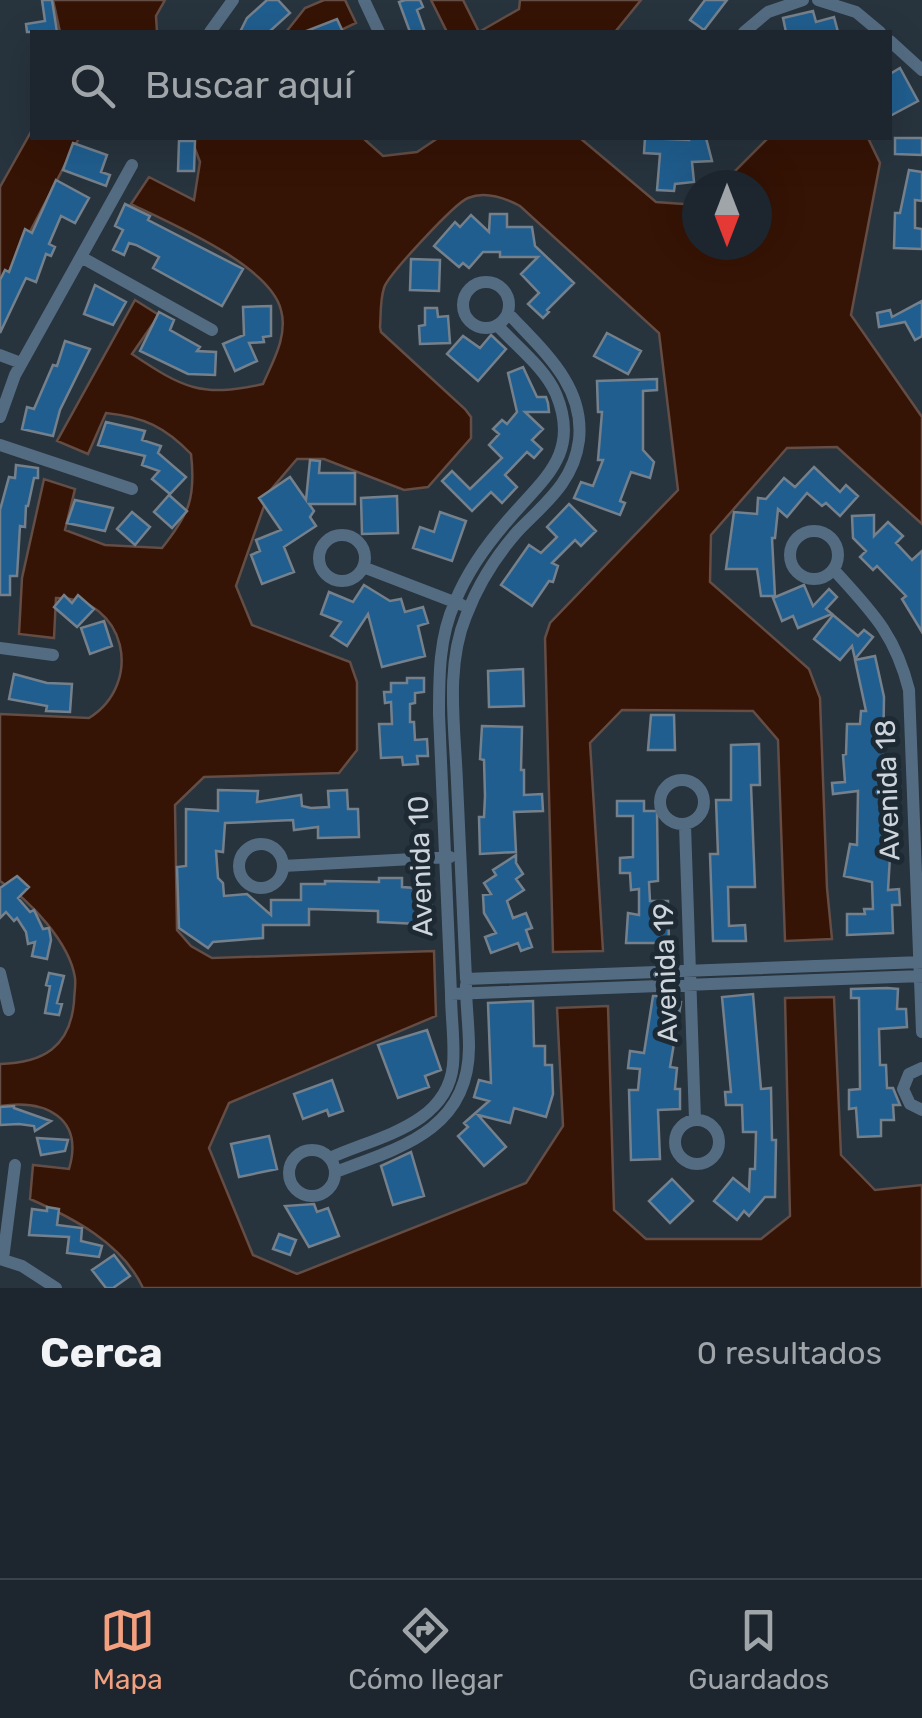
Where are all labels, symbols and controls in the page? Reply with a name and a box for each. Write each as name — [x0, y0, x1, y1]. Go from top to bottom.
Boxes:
search box — [30, 30, 892, 140]
icon: search — [65, 58, 120, 113]
text: Buscar aquí — [145, 62, 353, 108]
north arrow — [682, 170, 772, 260]
street label: Avenida 18 — [869, 719, 906, 861]
street label: Avenida 10 — [402, 795, 439, 937]
street label: Avenida 19 — [647, 903, 684, 1043]
text: Cerca — [40, 1328, 163, 1378]
text: 0 resultados — [697, 1334, 882, 1372]
tab: Mapa — [93, 1603, 163, 1696]
tab: Cómo llegar — [348, 1603, 503, 1696]
tab: Guardados — [688, 1603, 829, 1696]

